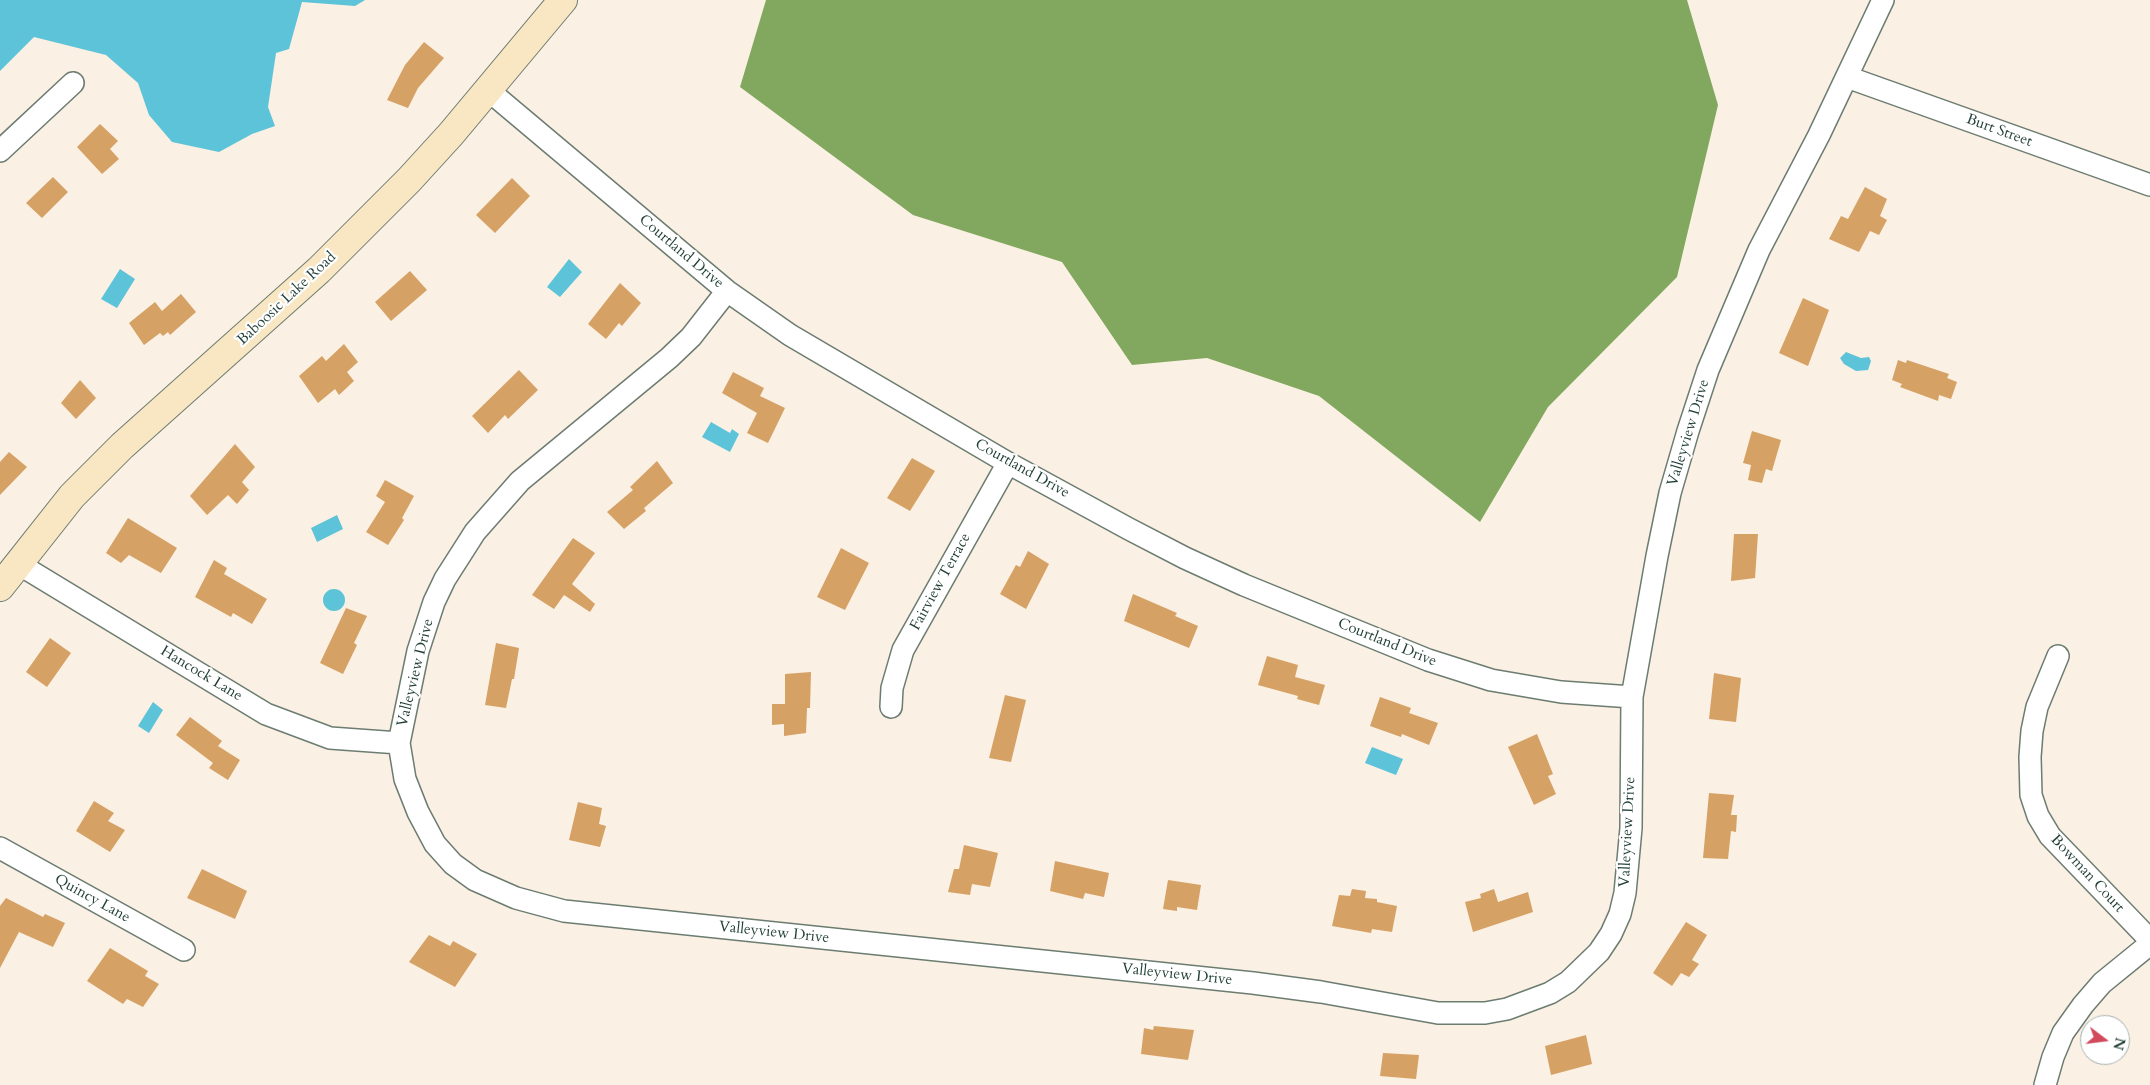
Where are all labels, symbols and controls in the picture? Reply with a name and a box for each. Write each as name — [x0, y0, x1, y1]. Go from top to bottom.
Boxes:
street label: Burt Street — [1964, 111, 2034, 151]
street label: Courtland Drive — [635, 211, 727, 293]
street label: Baboosic Lake Road — [234, 249, 340, 349]
street label: Valleyview Drive — [1664, 377, 1714, 489]
street label: Courtland Drive — [972, 436, 1072, 502]
street label: Fairview Terrace — [907, 530, 975, 634]
street label: Courtland Drive — [1335, 615, 1439, 671]
street label: Valleyview Drive — [394, 617, 438, 729]
street label: Hancock Lane — [157, 643, 245, 705]
street label: Valleyview Drive — [1616, 776, 1640, 888]
street label: Bowman Court — [2046, 831, 2128, 917]
street label: Quincy Lane — [51, 871, 133, 927]
street label: Valleyview Drive — [718, 918, 830, 948]
street label: Valleyview Drive — [1121, 960, 1233, 990]
north arrow — [2080, 1015, 2130, 1065]
text: N — [2108, 1035, 2130, 1052]

